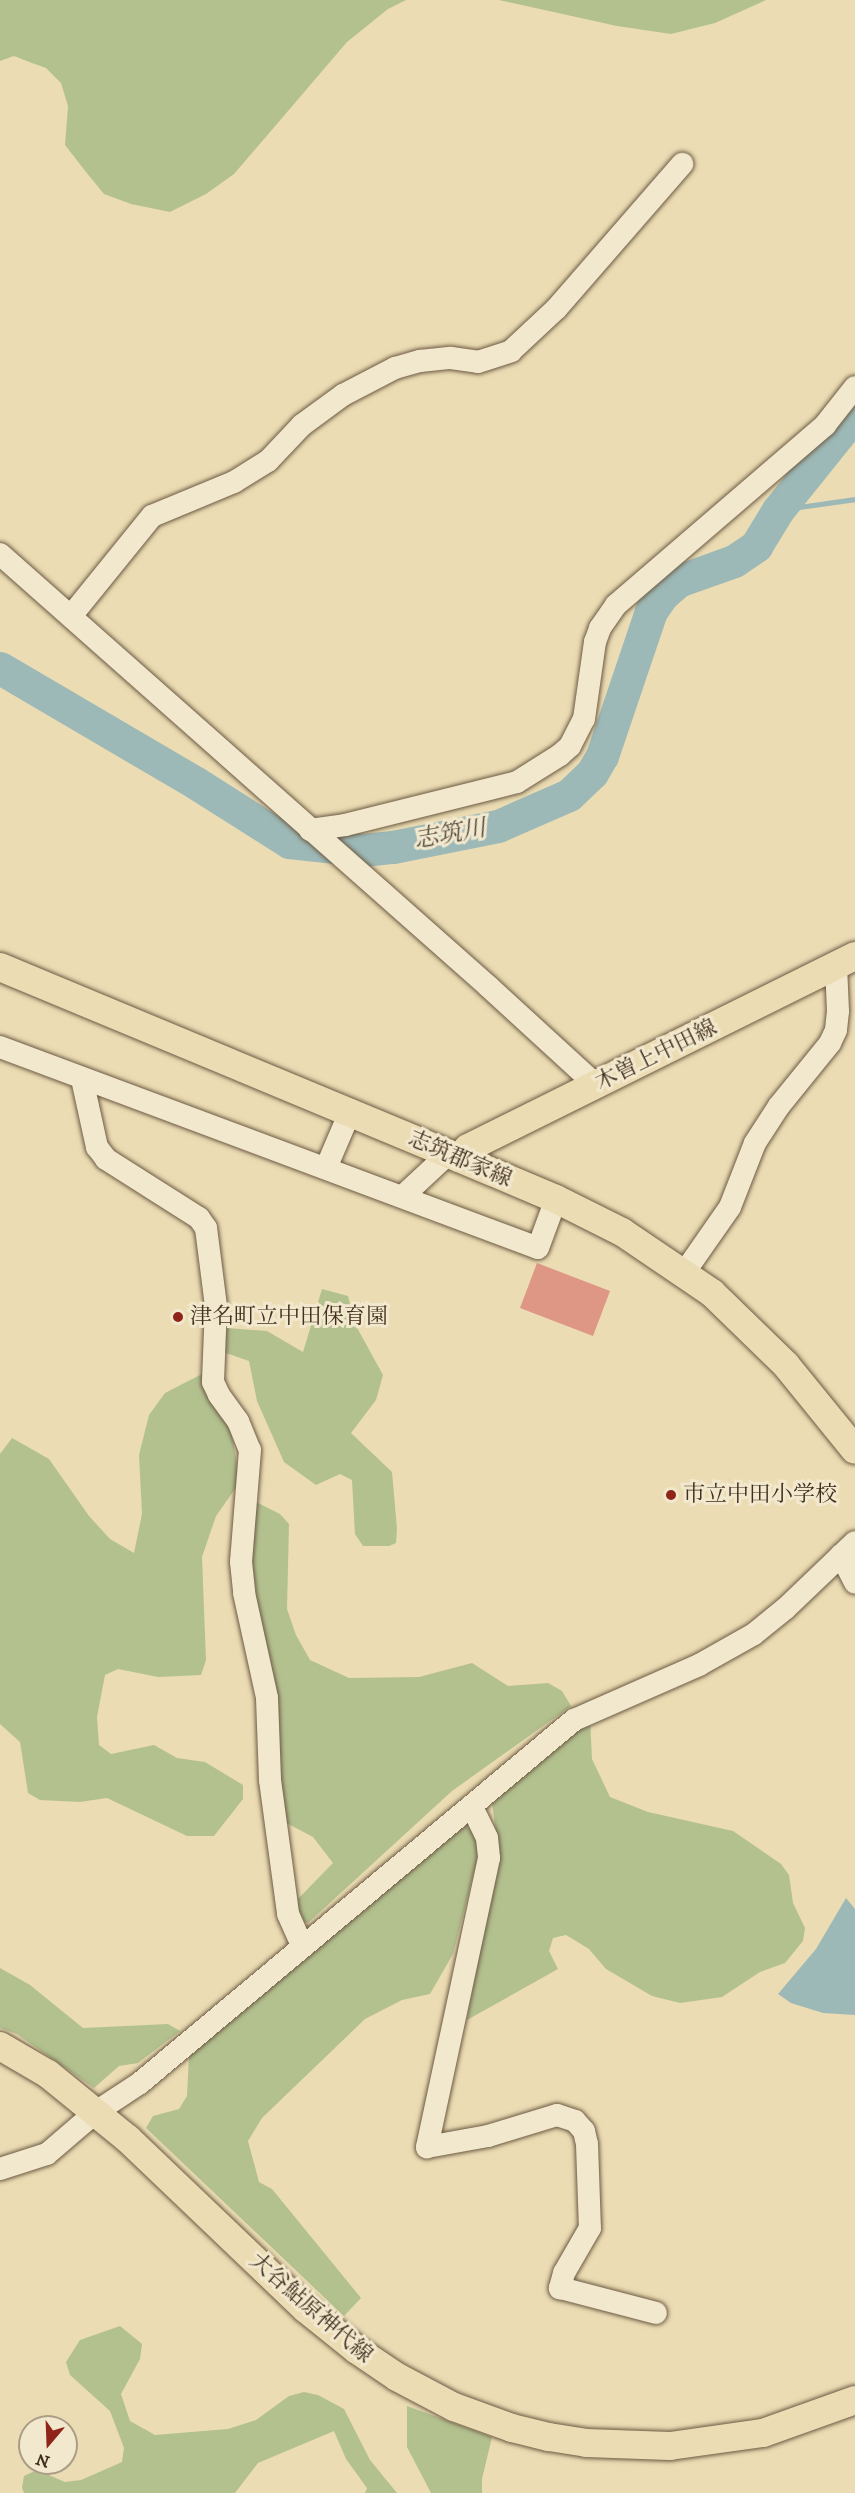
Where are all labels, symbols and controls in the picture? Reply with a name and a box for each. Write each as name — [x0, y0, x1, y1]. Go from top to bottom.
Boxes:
water label: 志筑川 — [412, 815, 488, 855]
street label: 木曽上中田線 — [591, 1014, 721, 1096]
street label: 志筑郡家線 — [404, 1125, 516, 1193]
place label: 津名町立中田保育園 — [190, 1304, 388, 1330]
marker: 津名町立中田保育園 — [171, 1310, 185, 1324]
place label: 市立中田小学校 — [683, 1482, 837, 1508]
marker: 市立中田小学校 — [664, 1488, 678, 1502]
street label: 大谷鮎原神代線 — [244, 2248, 378, 2368]
north arrow — [18, 2415, 78, 2475]
text: N — [33, 2449, 52, 2472]

